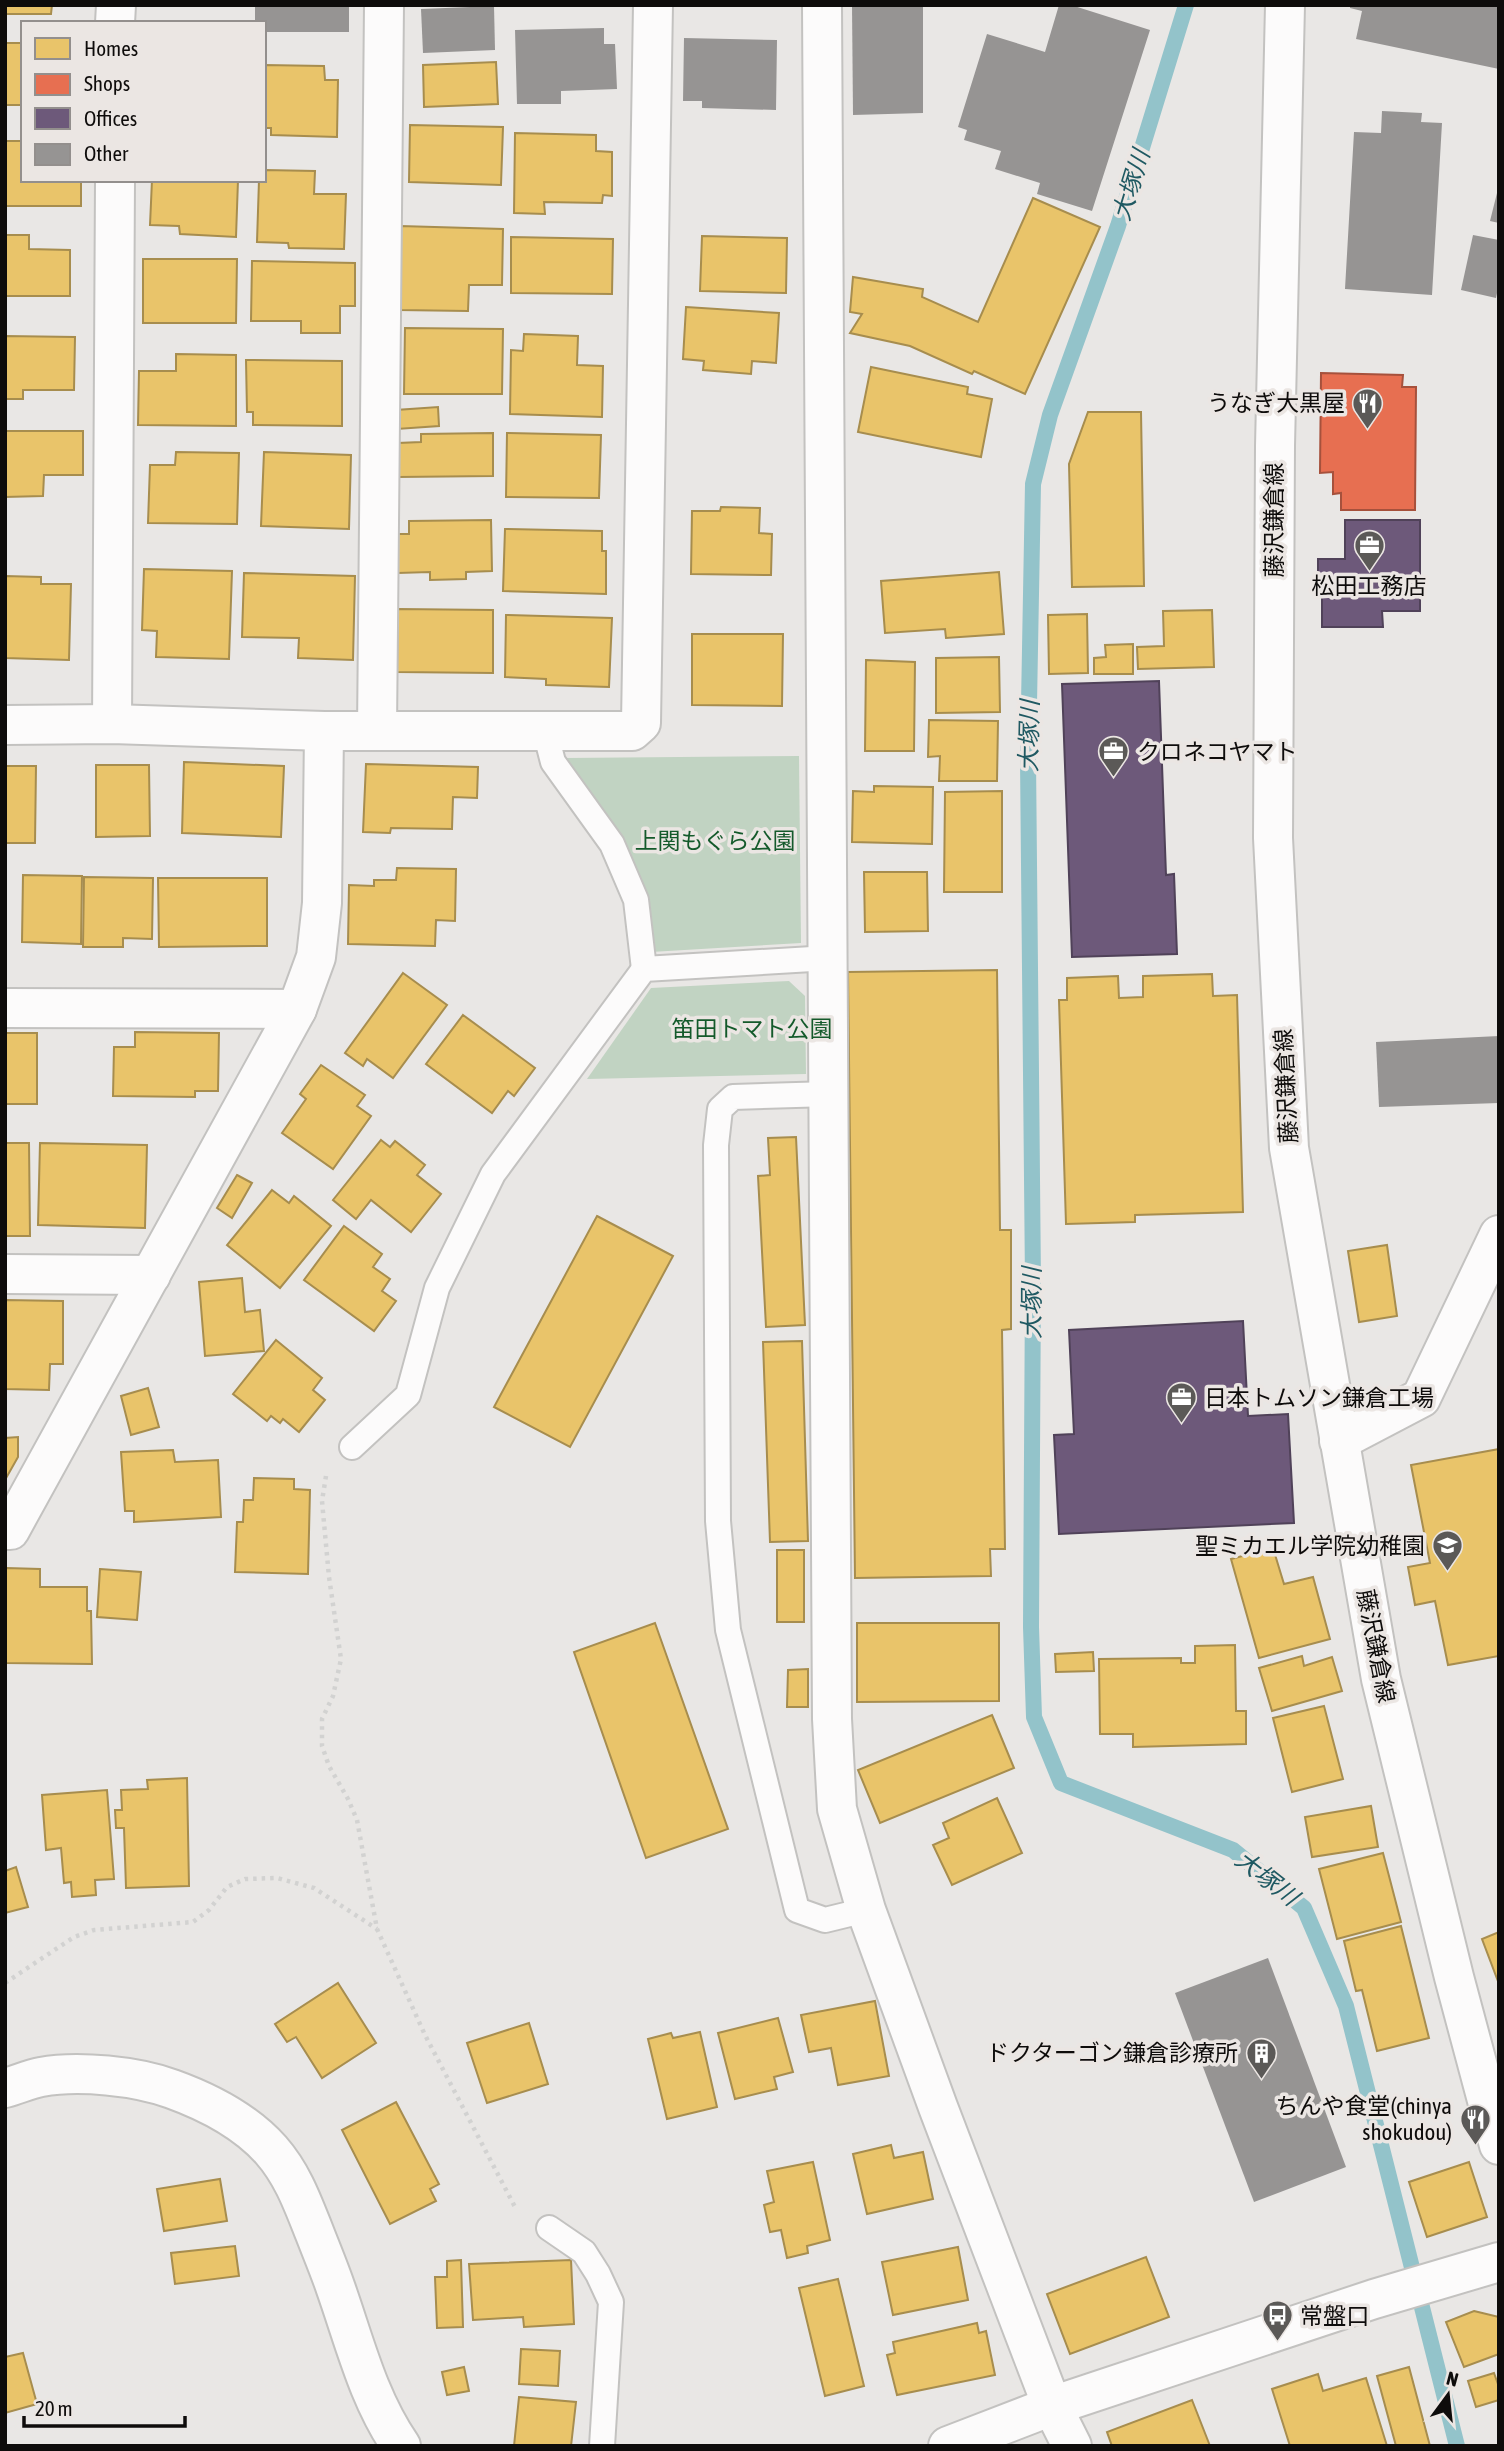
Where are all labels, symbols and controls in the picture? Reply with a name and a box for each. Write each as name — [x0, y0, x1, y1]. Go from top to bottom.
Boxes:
legend — [21, 21, 266, 182]
text: Homes — [84, 36, 138, 60]
text: Shops — [84, 71, 130, 95]
text: Offices — [84, 106, 137, 130]
text: Other — [84, 141, 129, 165]
water label: 大塚川 — [1108, 144, 1155, 223]
restaurant icon: うなぎ大黒屋 — [1351, 386, 1385, 430]
place label: うなぎ大黒屋 — [1207, 390, 1345, 416]
street label: 藤沢鎌倉線 — [1261, 463, 1287, 578]
office icon: 松田工務店 — [1352, 528, 1386, 572]
place label: 松田工務店 — [1312, 573, 1427, 599]
water label: 大塚川 — [1015, 697, 1043, 772]
office icon: クロネコヤマト — [1097, 735, 1131, 779]
place label: クロネコヤマト — [1137, 739, 1298, 765]
park label: 上関もぐら公園 — [635, 828, 796, 854]
park label: 笛田トマト公園 — [672, 1016, 833, 1042]
street label: 藤沢鎌倉線 — [1270, 1028, 1302, 1144]
water label: 大塚川 — [1018, 1264, 1045, 1339]
office icon: 日本トムソン鎌倉工場 — [1164, 1381, 1198, 1425]
place label: 日本トムソン鎌倉工場 — [1204, 1385, 1434, 1411]
school or university icon: 聖ミカエル学院幼稚園 — [1431, 1529, 1465, 1573]
place label: 聖ミカエル学院幼稚園 — [1195, 1533, 1425, 1559]
street label: 藤沢鎌倉線 — [1352, 1587, 1400, 1705]
water label: 大塚川 — [1230, 1845, 1306, 1913]
building icon: ドクターゴン鎌倉診療所 — [1244, 2036, 1278, 2080]
place label: ドクターゴン鎌倉診療所 — [986, 2040, 1238, 2066]
place label: ちんや食堂(chinya shokudou) — [1275, 2093, 1452, 2145]
restaurant icon: ちんや食堂(chinya shokudou) — [1458, 2102, 1492, 2146]
bus stop icon: 常盤口 — [1260, 2299, 1294, 2343]
place label: 常盤口 — [1300, 2303, 1369, 2329]
north arrow — [1413, 2360, 1483, 2430]
text: N — [1444, 2367, 1461, 2391]
scale bar — [24, 2384, 186, 2428]
text: 20 m — [35, 2396, 73, 2420]

